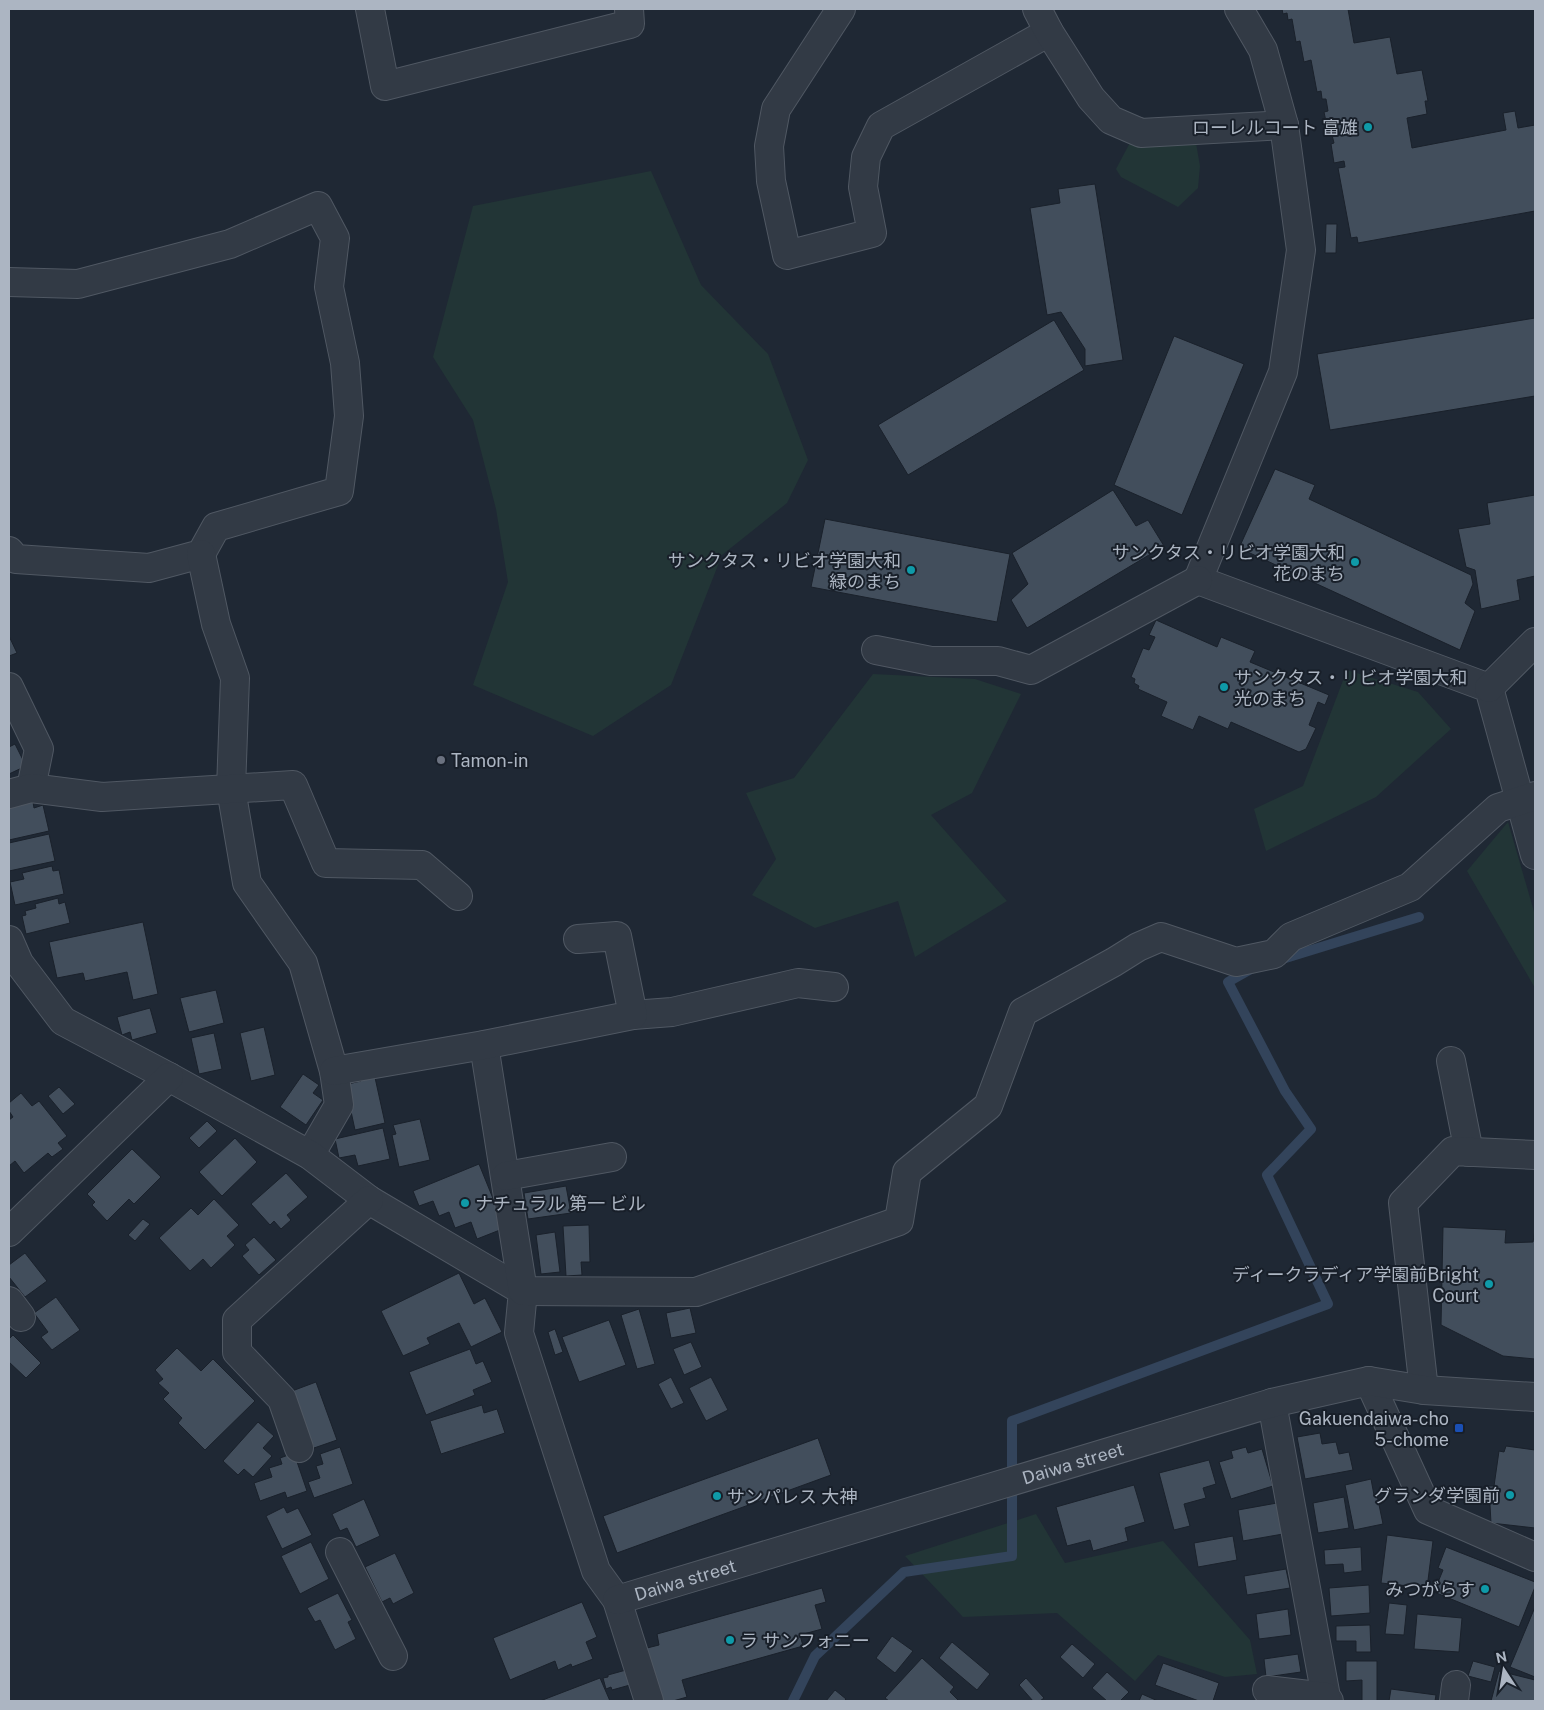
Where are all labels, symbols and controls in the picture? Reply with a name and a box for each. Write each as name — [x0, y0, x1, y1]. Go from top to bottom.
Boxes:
place label: ローレルコート 富雄 — [1192, 117, 1358, 138]
marker: ローレルコート 富雄 — [1362, 121, 1374, 133]
place label: サンクタス・リビオ学園大和 花のまち — [1112, 542, 1345, 584]
place label: サンクタス・リビオ学園大和 緑のまち — [668, 550, 901, 592]
marker: サンクタス・リビオ学園大和 花のまち — [1349, 556, 1361, 568]
marker: サンクタス・リビオ学園大和 緑のまち — [905, 564, 917, 576]
place label: サンクタス・リビオ学園大和 光のまち — [1234, 667, 1467, 709]
marker: サンクタス・リビオ学園大和 光のまち — [1218, 681, 1230, 693]
place label: Tamon-in — [451, 750, 528, 771]
marker: Tamon-in — [435, 754, 447, 766]
place label: ナチュラル 第一 ビル — [475, 1193, 646, 1214]
marker: ナチュラル 第一 ビル — [459, 1197, 471, 1209]
place label: ディークラディア学園前Bright Court — [1232, 1264, 1479, 1306]
marker: ディークラディア学園前Bright Court — [1483, 1278, 1495, 1290]
place label: Gakuendaiwa-cho 5-chome — [1299, 1408, 1449, 1450]
marker: Gakuendaiwa-cho 5-chome — [1453, 1422, 1465, 1434]
street label: Daiwa street — [1020, 1438, 1126, 1488]
place label: グランダ学園前 — [1374, 1485, 1500, 1506]
place label: サンパレス 大神 — [727, 1486, 857, 1507]
marker: グランダ学園前 — [1504, 1489, 1516, 1501]
marker: サンパレス 大神 — [711, 1490, 723, 1502]
street label: Daiwa street — [632, 1554, 738, 1605]
place label: みつがらす — [1385, 1579, 1475, 1600]
marker: みつがらす — [1479, 1583, 1491, 1595]
place label: ラ サンフォニー — [740, 1630, 870, 1651]
marker: ラ サンフォニー — [724, 1634, 736, 1646]
north arrow — [1479, 1645, 1529, 1695]
text: N — [1494, 1648, 1508, 1666]

